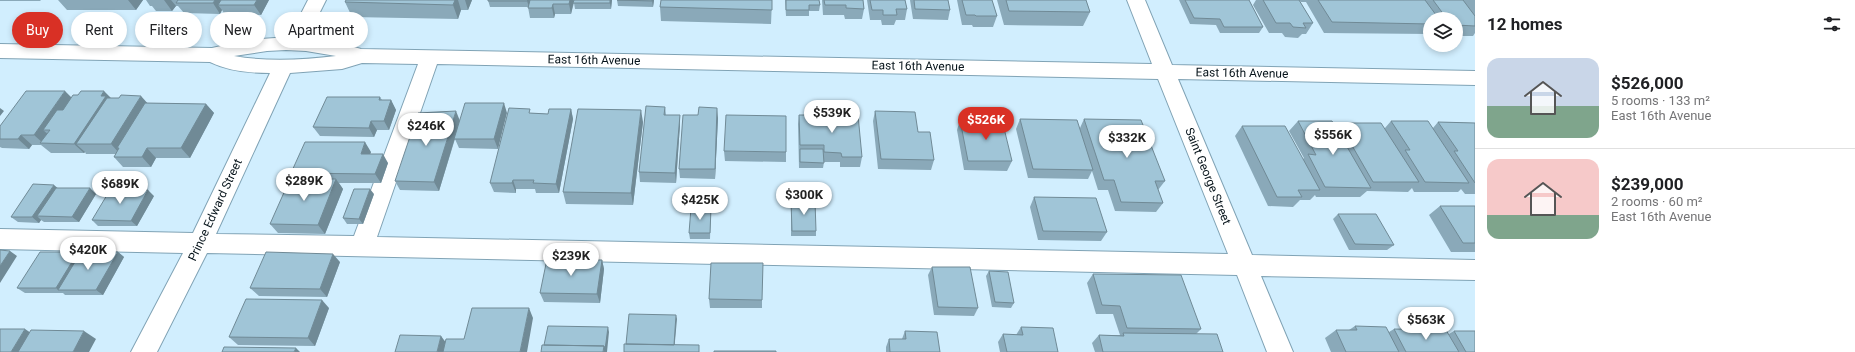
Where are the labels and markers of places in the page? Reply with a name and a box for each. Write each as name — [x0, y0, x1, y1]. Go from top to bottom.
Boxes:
pin: $539K — [804, 100, 860, 134]
pin: $526K — [958, 107, 1014, 141]
pin: $246K — [398, 113, 454, 147]
pin: $556K — [1305, 122, 1361, 156]
pin: $332K — [1099, 125, 1155, 159]
pin: $289K — [276, 168, 332, 202]
pin: $689K — [92, 171, 148, 205]
pin: $300K — [776, 182, 832, 216]
pin: $425K — [672, 187, 728, 221]
pin: $420K — [60, 237, 116, 271]
pin: $239K — [543, 243, 599, 277]
pin: $563K — [1398, 307, 1454, 341]

